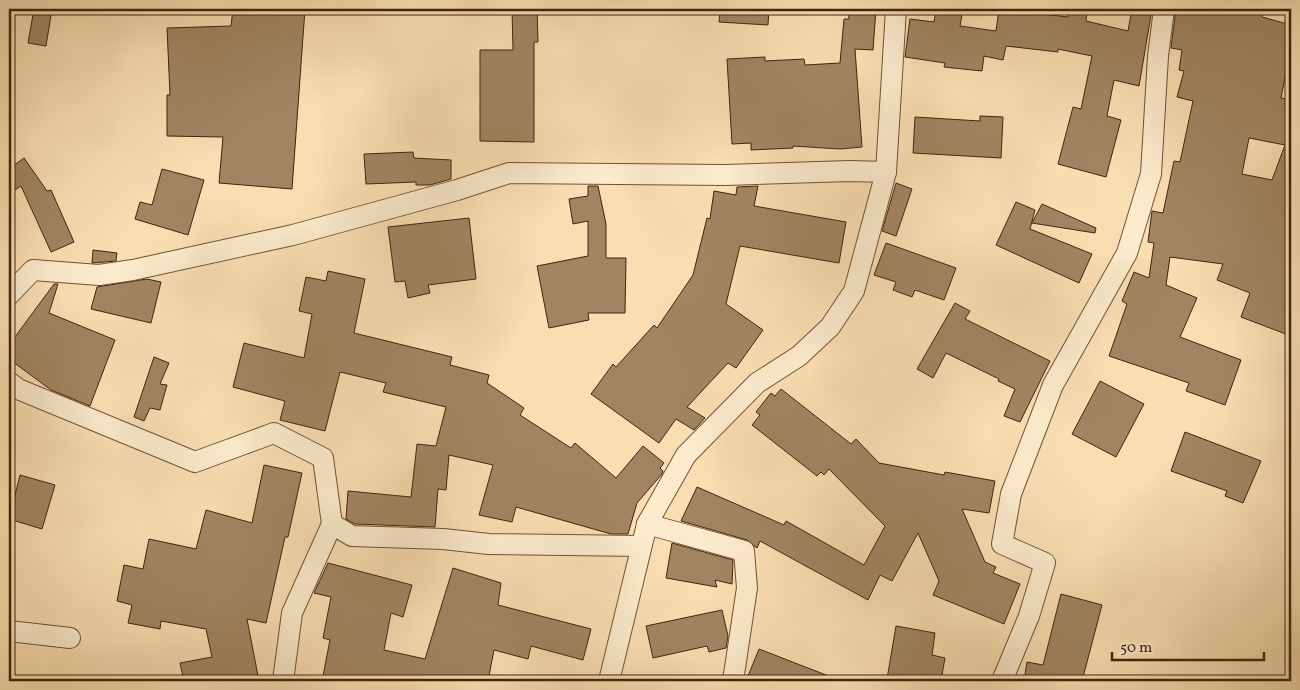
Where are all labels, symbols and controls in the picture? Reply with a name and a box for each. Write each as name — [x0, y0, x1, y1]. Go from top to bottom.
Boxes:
scale bar — [1112, 630, 1265, 662]
text: 50 m — [1120, 638, 1152, 659]

